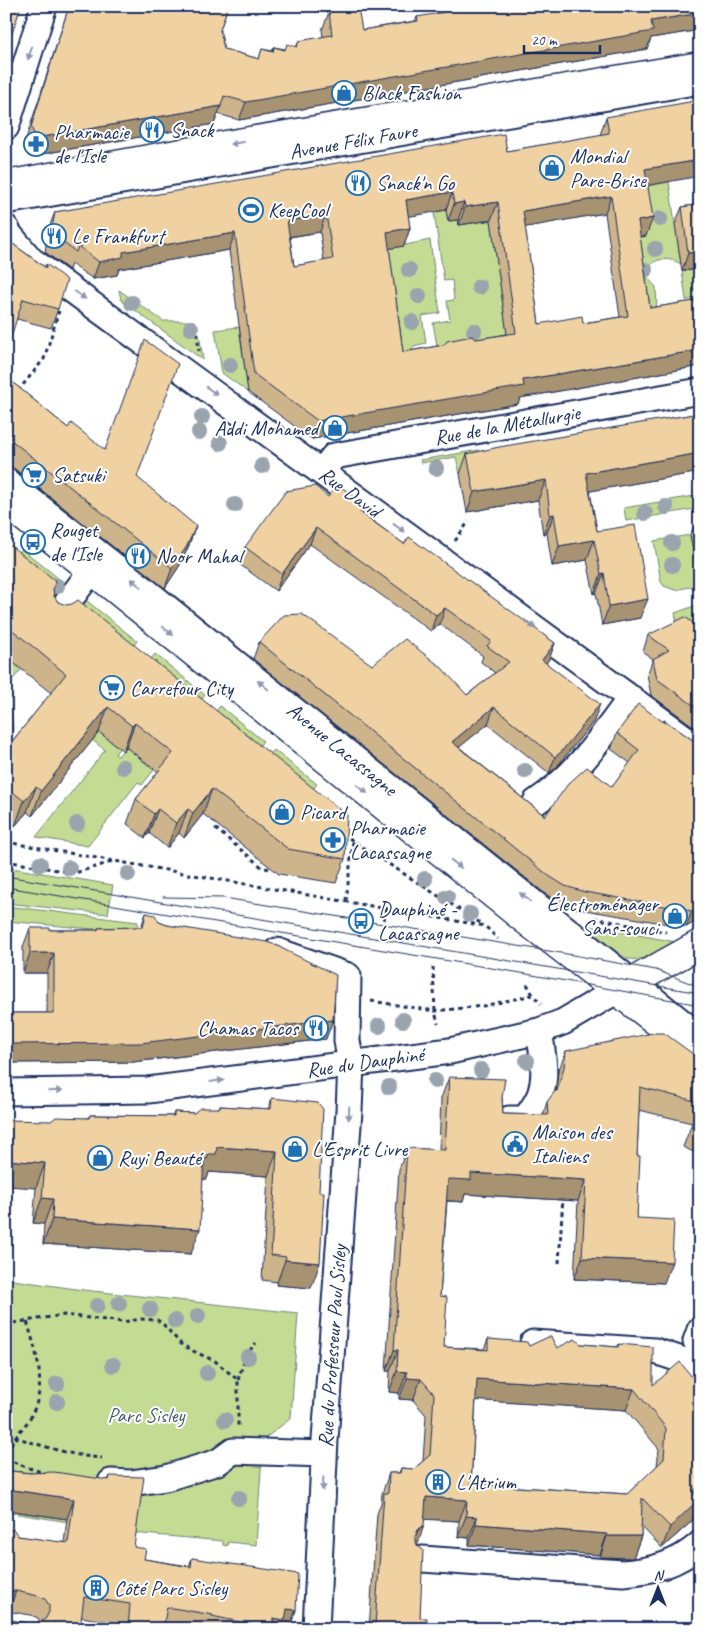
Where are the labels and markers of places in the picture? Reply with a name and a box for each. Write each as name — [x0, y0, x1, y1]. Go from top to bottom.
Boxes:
shop icon: Black Fashion — [331, 80, 357, 106]
place label: Black Fashion — [362, 80, 463, 106]
restaurant icon: Snack — [139, 117, 165, 143]
place label: Snack — [170, 117, 215, 143]
place label: Pharmacie de l'Isle — [54, 119, 131, 169]
pharmacy icon: Pharmacie de l'Isle — [23, 131, 49, 157]
place label: Mondial Pare-Brise — [570, 143, 647, 193]
shop icon: Mondial Pare-Brise — [539, 155, 565, 181]
restaurant icon: Snack'n Go — [345, 170, 371, 196]
place label: Snack'n Go — [376, 170, 456, 196]
sports icon: KeepCool — [238, 197, 264, 223]
place label: KeepCool — [268, 197, 331, 223]
restaurant icon: Le Frankfurt — [41, 223, 67, 249]
place label: Le Frankfurt — [72, 223, 167, 249]
place label: Addi Mohamed — [214, 415, 322, 441]
shop icon: Addi Mohamed — [322, 415, 348, 441]
supermarket icon: Satsuki — [21, 462, 47, 488]
place label: Satsuki — [52, 462, 108, 488]
place label: Rouget de l'Isle — [50, 517, 104, 567]
bus stop icon: Rouget de l'Isle — [20, 529, 46, 555]
restaurant icon: Noor Mahal — [125, 543, 151, 569]
place label: Noor Mahal — [156, 543, 245, 569]
supermarket icon: Carrefour City — [99, 675, 125, 701]
place label: Carrefour City — [130, 675, 235, 701]
shop icon: Picard — [269, 799, 295, 825]
place label: Picard — [300, 799, 348, 825]
place label: Pharmacie Lacassagne — [350, 815, 433, 865]
pharmacy icon: Pharmacie Lacassagne — [320, 827, 346, 853]
place label: Électroménager Sans-souci — [547, 891, 661, 941]
place label: Dauphiné - Lacassagne — [378, 896, 461, 946]
shop icon: Électroménager Sans-souci — [662, 903, 688, 929]
bus stop icon: Dauphiné - Lacassagne — [348, 908, 374, 934]
place label: Chamas Tacos — [197, 1015, 300, 1041]
restaurant icon: Chamas Tacos — [303, 1015, 329, 1041]
place label: Maison des Italiens — [532, 1119, 613, 1169]
public building icon: Maison des Italiens — [502, 1131, 528, 1157]
shop icon: L'Esprit Livre — [282, 1136, 308, 1162]
place label: L'Esprit Livre — [312, 1136, 409, 1162]
shop icon: Ruyi Beauté — [87, 1145, 113, 1171]
place label: Ruyi Beauté — [118, 1145, 204, 1171]
building icon: L'Atrium — [425, 1469, 451, 1495]
place label: L'Atrium — [456, 1469, 517, 1495]
building icon: Côté Parc Sisley — [83, 1575, 109, 1601]
place label: Côté Parc Sisley — [114, 1575, 229, 1601]

